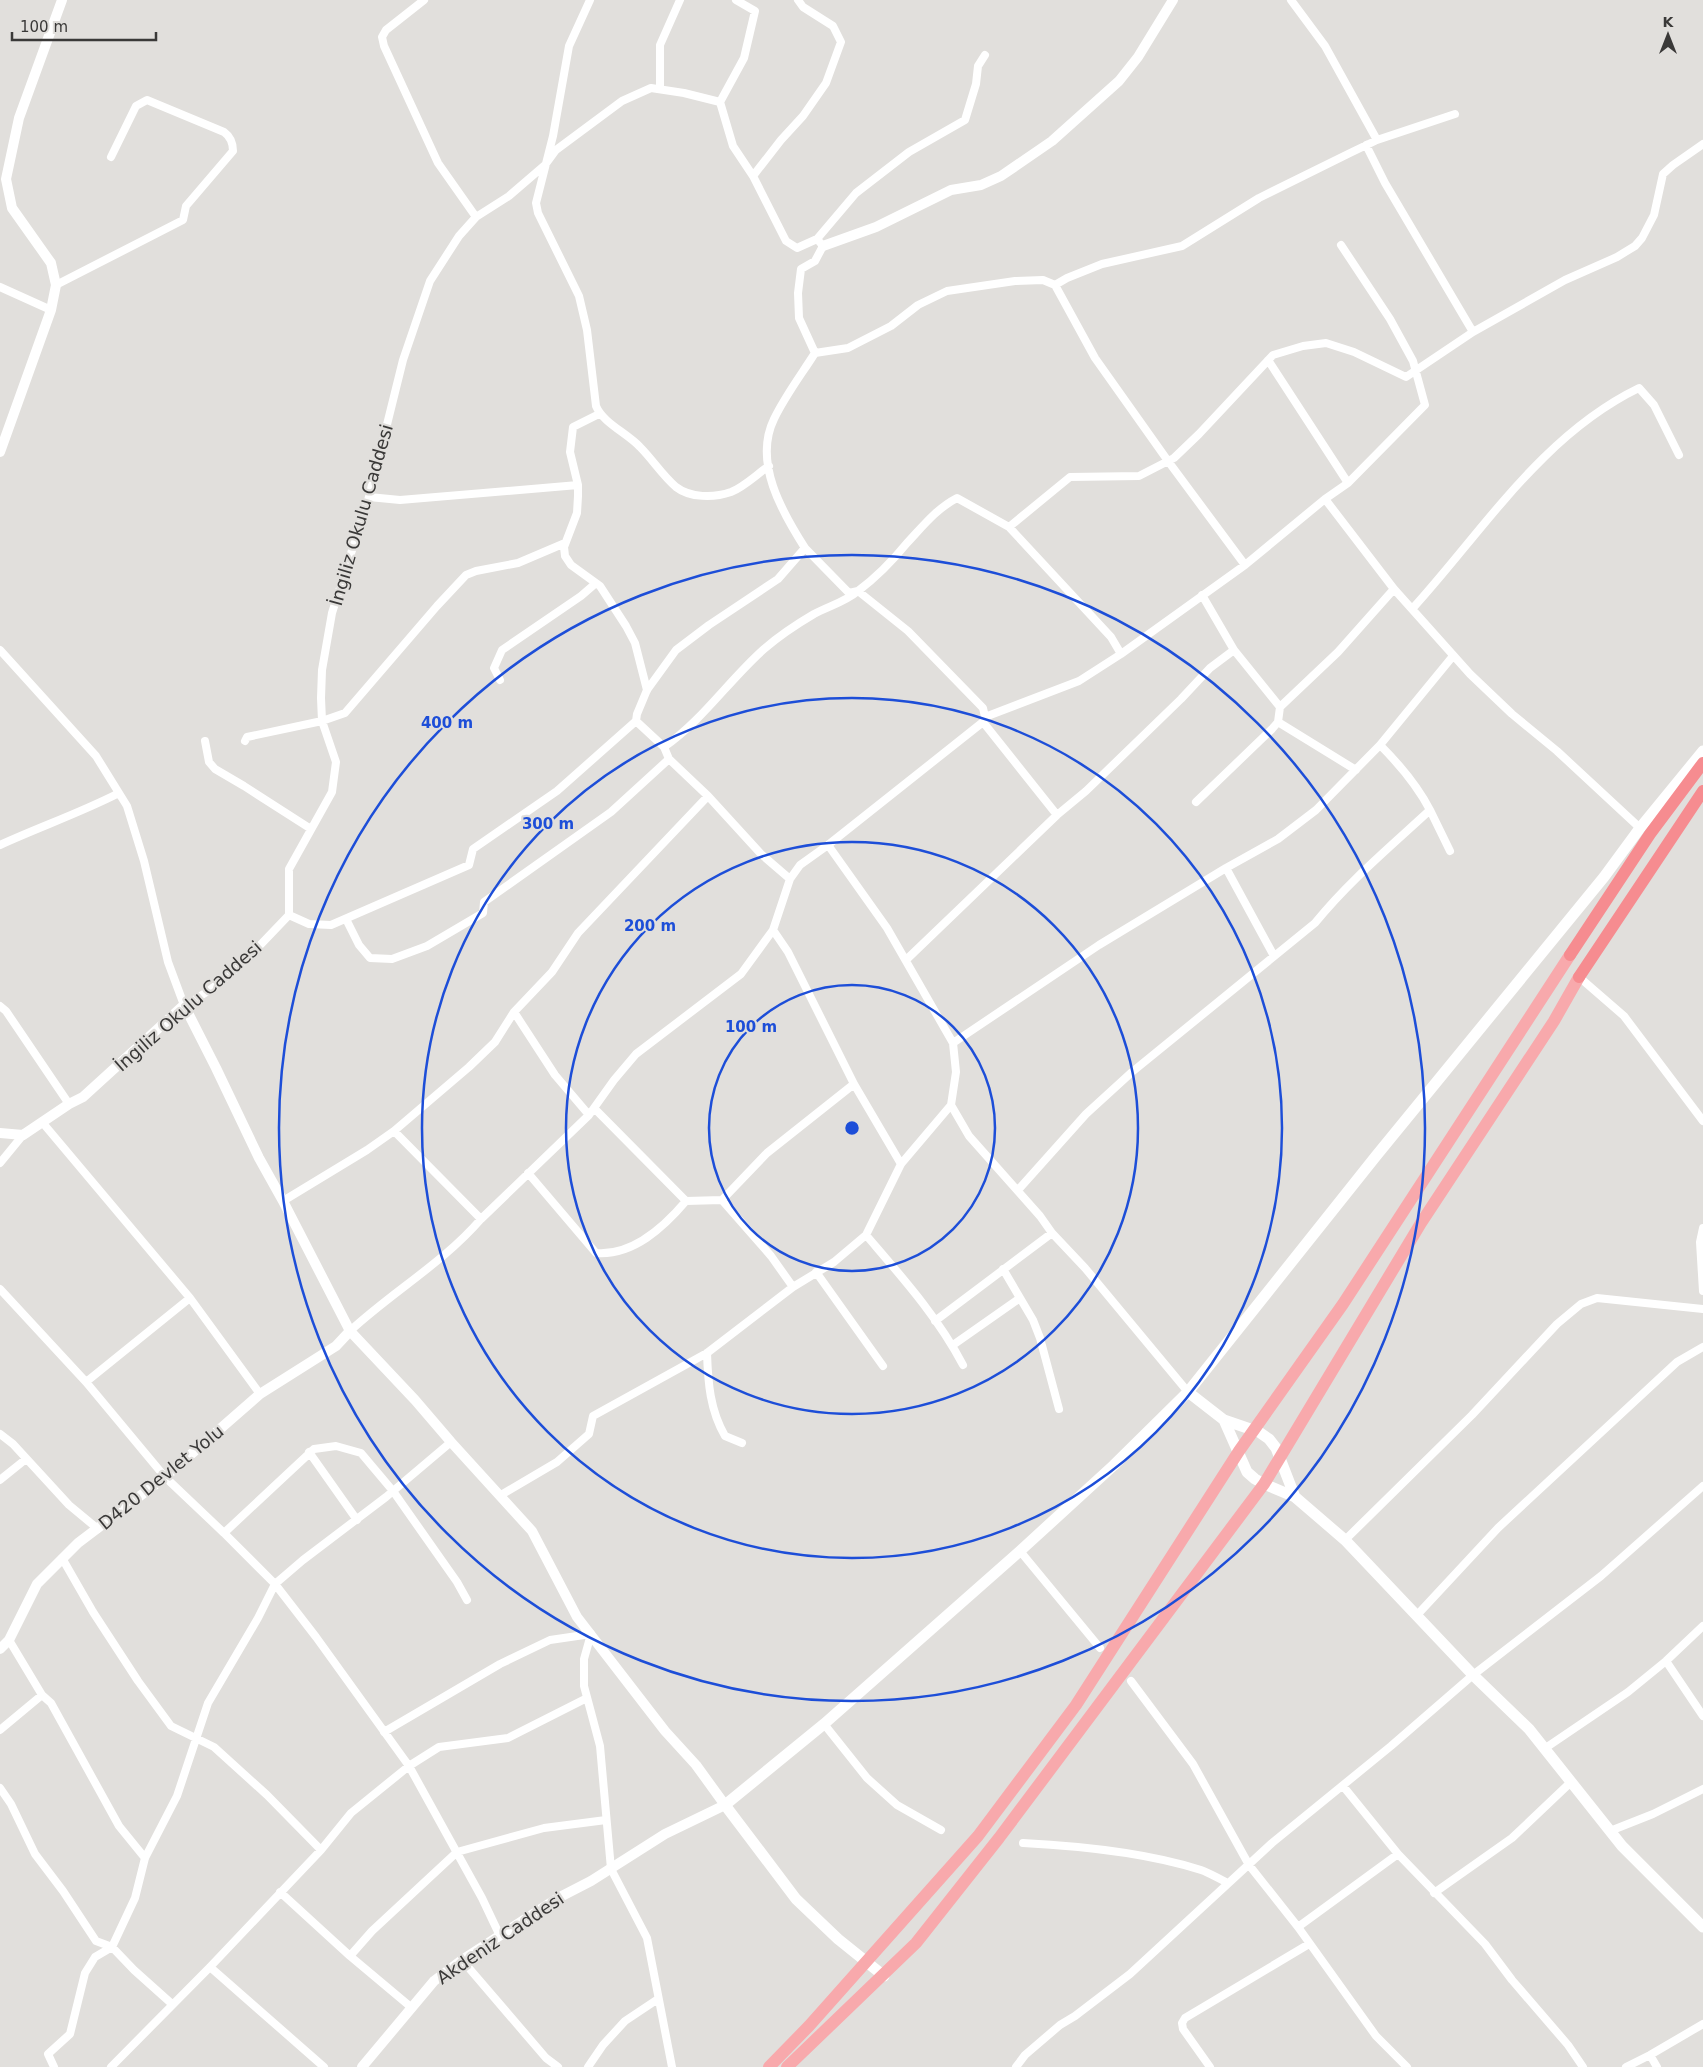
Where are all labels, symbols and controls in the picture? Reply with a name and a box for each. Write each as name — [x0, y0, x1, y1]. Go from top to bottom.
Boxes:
scale bar — [12, 10, 156, 42]
north arrow — [1643, 10, 1693, 60]
text: K — [1663, 14, 1675, 30]
text: 100 m — [20, 18, 68, 36]
street label: İngiliz Okulu Caddesi — [325, 422, 397, 608]
text: 400 m — [421, 714, 473, 732]
text: 300 m — [522, 815, 574, 833]
text: 200 m — [624, 917, 676, 935]
street label: İngiliz Okulu Caddesi — [110, 936, 266, 1076]
text: 100 m — [725, 1018, 777, 1036]
centre of rings — [843, 1119, 861, 1137]
street label: D420 Devlet Yolu — [94, 1420, 228, 1534]
street label: Akdeniz Caddesi — [432, 1888, 568, 1988]

